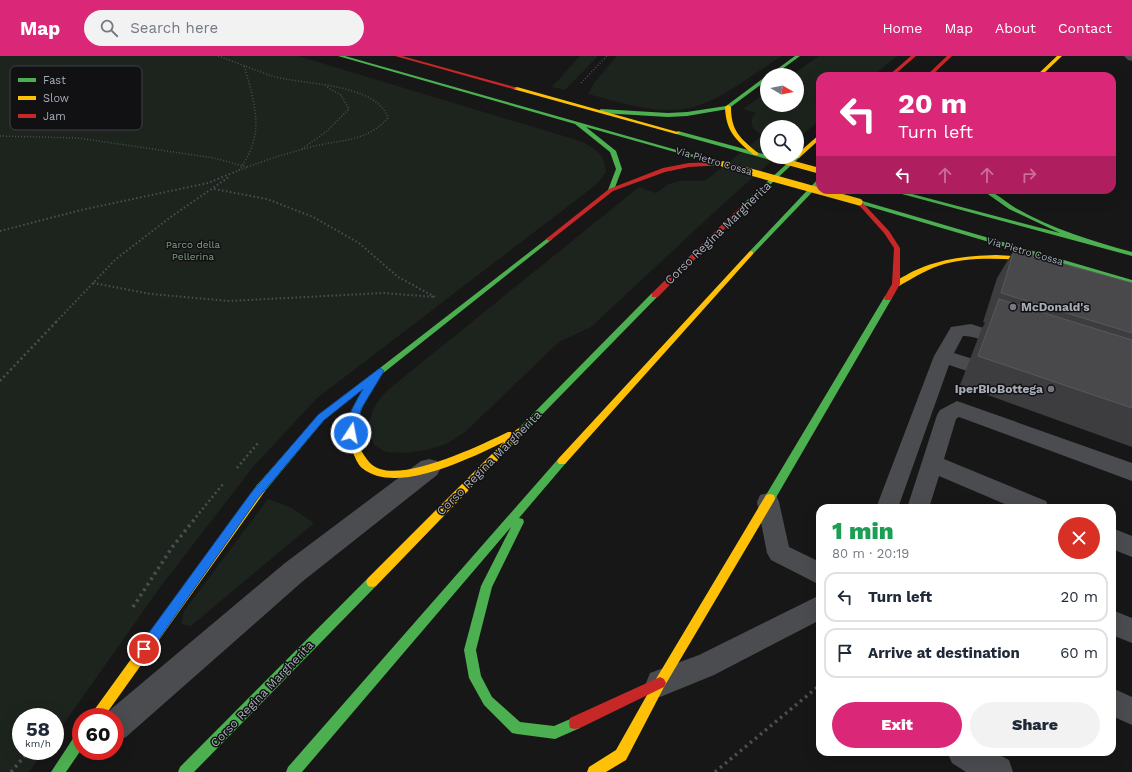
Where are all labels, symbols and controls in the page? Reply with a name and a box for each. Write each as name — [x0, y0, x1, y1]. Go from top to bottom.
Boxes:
search box — [84, 10, 364, 46]
text: Map — [20, 17, 60, 40]
icon: search — [98, 17, 120, 39]
text: Search here — [130, 19, 218, 37]
text: Home — [882, 20, 922, 36]
text: Map — [944, 20, 973, 36]
text: About — [995, 20, 1036, 36]
text: Contact — [1058, 20, 1112, 36]
legend — [10, 66, 142, 130]
north arrow — [760, 68, 804, 112]
map controls — [760, 68, 804, 164]
text: Fast — [43, 74, 66, 87]
text: 20 m — [898, 87, 967, 120]
icon: left — [832, 88, 884, 140]
text: Slow — [43, 92, 69, 105]
text: Jam — [43, 110, 66, 123]
button: search — [760, 120, 804, 164]
text: Turn left — [898, 121, 973, 142]
street label: Via Pietro Cossa — [675, 145, 754, 177]
icon: left — [892, 164, 914, 186]
icon: ahead — [934, 164, 956, 186]
icon: ahead — [976, 164, 998, 186]
icon: right — [1018, 164, 1040, 186]
street label: Corso Regina Margherita — [662, 178, 774, 287]
street label: Via Pietro Cossa — [986, 235, 1065, 267]
park label: Parco della Pellerina — [166, 239, 221, 262]
place label: McDonald's — [1021, 300, 1090, 314]
marker: McDonald's — [1008, 302, 1018, 312]
place label: IperBioBottega — [955, 382, 1043, 396]
marker: IperBioBottega — [1046, 384, 1056, 394]
street label: Corso Regina Margherita — [434, 408, 544, 518]
position arrow — [330, 412, 372, 454]
text: 1 min — [832, 517, 894, 545]
button: close — [1058, 517, 1100, 559]
text: 80 m · 20:19 — [832, 546, 909, 561]
icon: left — [834, 586, 856, 608]
text: Turn left — [868, 588, 932, 606]
text: 20 m — [1061, 588, 1098, 606]
pin — [127, 632, 161, 666]
icon: arrive — [133, 638, 155, 660]
street label: Corso Regina Margherita — [208, 638, 317, 750]
icon: arrive — [834, 642, 856, 664]
text: Arrive at destination — [868, 644, 1020, 662]
text: 60 m — [1060, 644, 1098, 662]
button: Exit — [832, 702, 962, 748]
button: Share — [970, 702, 1100, 748]
speed limit sign: 60 — [72, 708, 124, 760]
text: 58 — [26, 717, 50, 741]
text: km/h — [25, 738, 51, 749]

